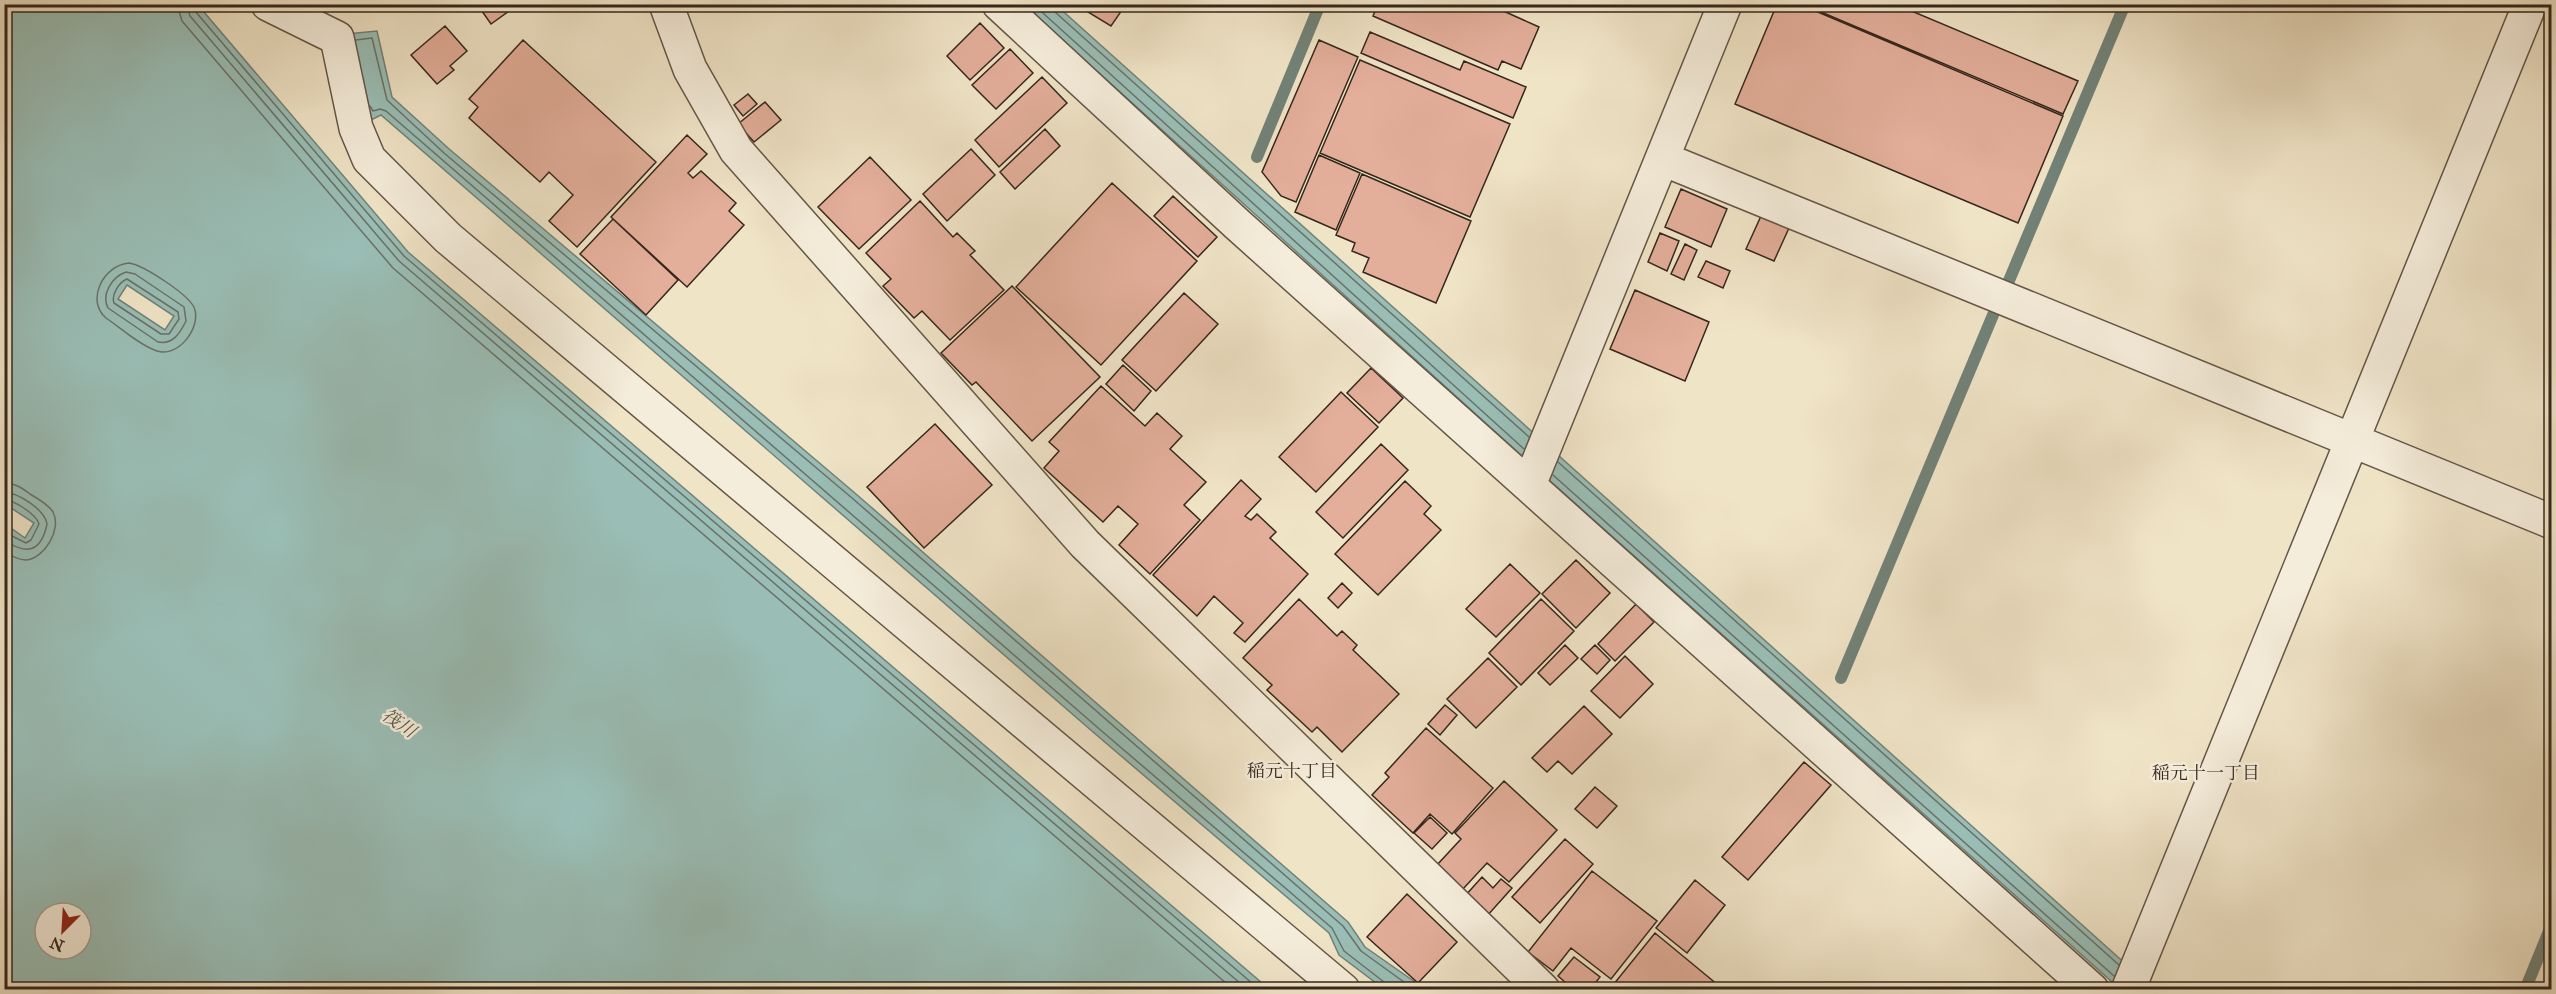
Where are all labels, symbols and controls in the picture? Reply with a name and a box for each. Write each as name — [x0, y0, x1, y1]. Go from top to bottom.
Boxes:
water label: 筏川 — [378, 704, 422, 743]
district label: 稲元十丁目 — [1247, 760, 1337, 782]
district label: 稲元十一丁目 — [2152, 762, 2260, 784]
north arrow — [33, 901, 93, 961]
text: N — [47, 933, 67, 956]

